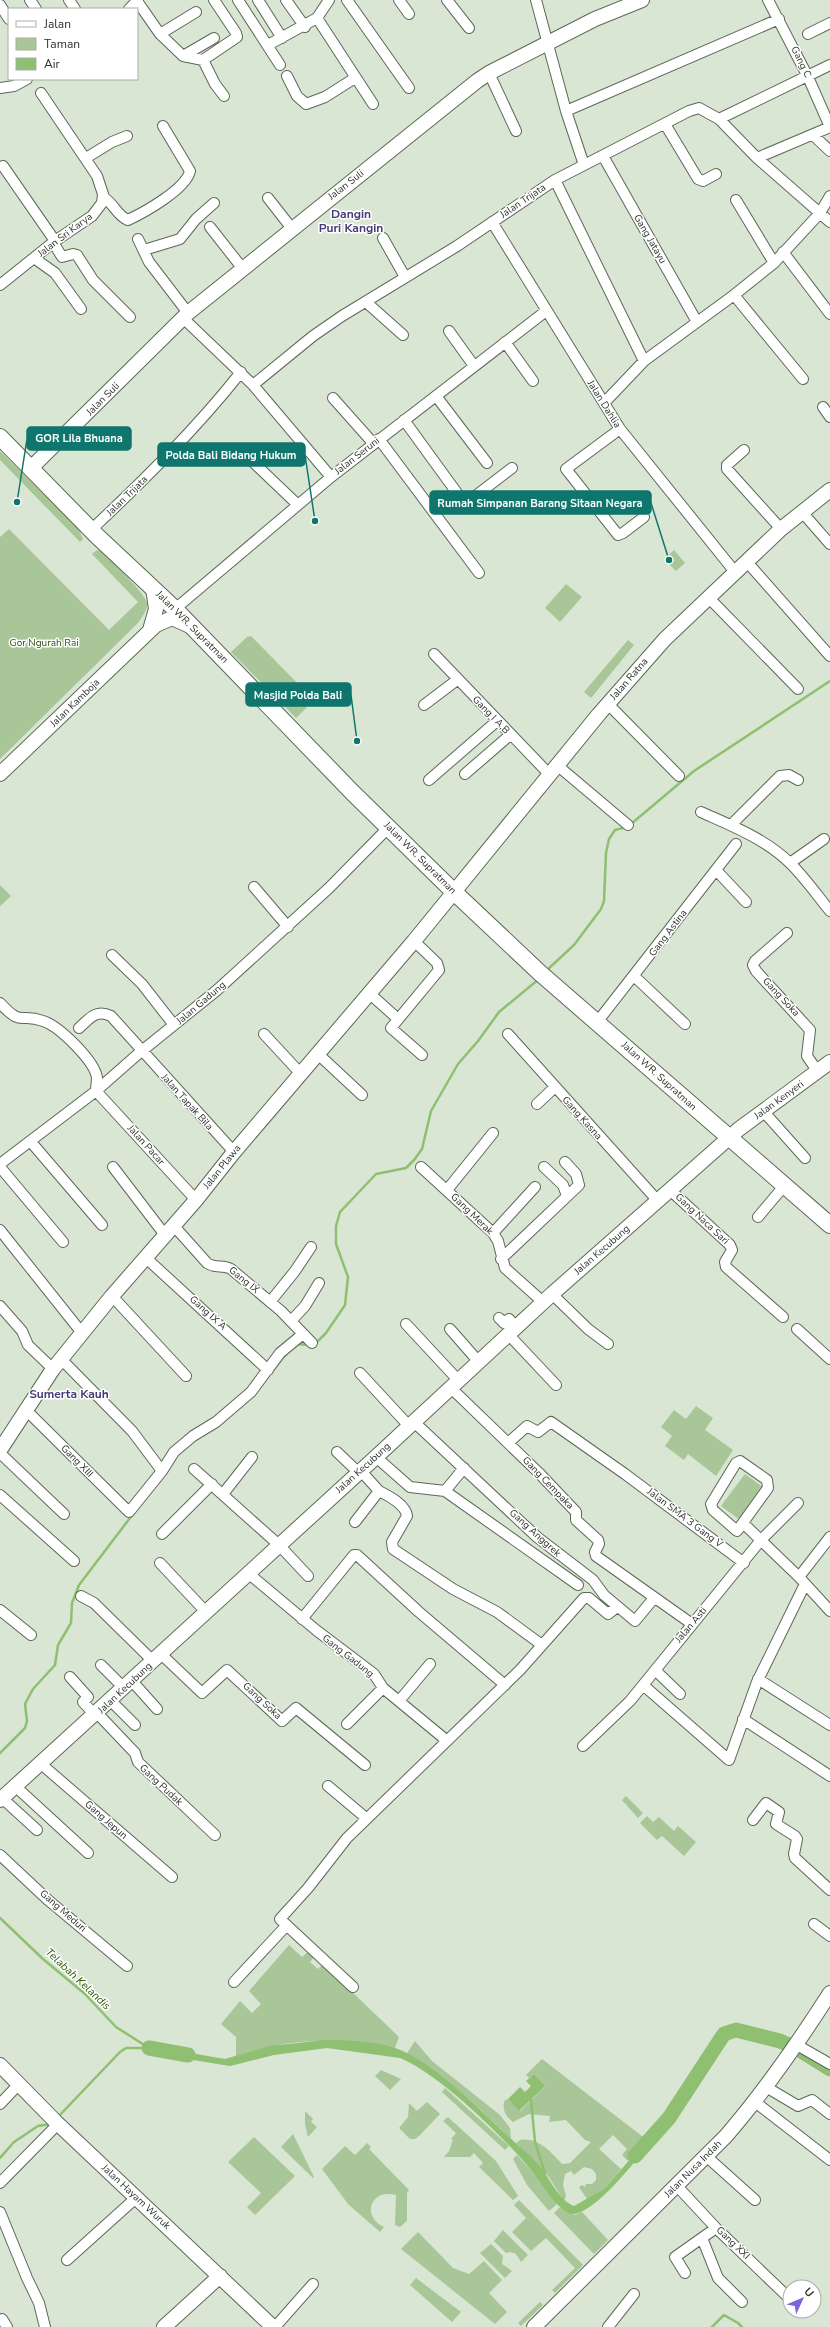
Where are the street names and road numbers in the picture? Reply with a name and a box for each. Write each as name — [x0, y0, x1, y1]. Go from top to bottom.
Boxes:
street label: Gang C — [787, 44, 815, 80]
street label: Jalan Suli — [324, 167, 367, 204]
street label: Jalan Trijata — [496, 180, 549, 222]
street label: Jalan Sri Karya — [34, 210, 95, 261]
street label: Gang Jatayu — [630, 212, 670, 266]
street label: Jalan Dahlia — [583, 377, 624, 431]
street label: Jalan Suli — [82, 379, 123, 420]
street label: Jalan Seruni — [331, 434, 382, 479]
street label: Jalan Trijata — [102, 473, 151, 520]
street label: Jalan WR. Supratman — [152, 587, 231, 666]
street label: Jalan Ratna — [606, 655, 651, 704]
street label: Jalan Kamboja — [46, 676, 103, 731]
street label: Gang I A,B — [469, 693, 513, 737]
street label: Jalan WR. Supratman — [380, 818, 459, 897]
street label: Gang Astina — [646, 907, 690, 959]
street label: Gang Soka — [759, 974, 803, 1020]
street label: Jalan Gadung — [173, 978, 229, 1028]
street label: Jalan WR. Supratman — [617, 1038, 700, 1114]
street label: Jalan Tapak Bila — [157, 1070, 216, 1133]
street label: Jalan Kenyeri — [750, 1077, 807, 1123]
street label: Gang Kasna — [559, 1093, 605, 1143]
street label: Jalan Pacar — [123, 1121, 168, 1169]
street label: Jalan Plawa — [199, 1142, 244, 1193]
street label: Gang Merak — [448, 1190, 497, 1239]
street label: Gang Naca Sari — [672, 1190, 732, 1248]
street label: Jalan Kecubung — [570, 1222, 633, 1279]
street label: Gang IX — [226, 1263, 263, 1297]
street label: Gang IX A — [186, 1293, 230, 1334]
street label: Jalan Kecubung — [332, 1439, 394, 1497]
street label: Gang XIII — [58, 1442, 96, 1480]
street label: Gang Cempaka — [519, 1454, 577, 1512]
street label: Jalan SMA 3 Gang V — [643, 1484, 726, 1551]
street label: Gang Anggrek — [506, 1506, 565, 1561]
street label: Jalan Asti — [671, 1604, 710, 1647]
street label: Gang Gadung — [319, 1631, 377, 1681]
street label: Jalan Kecubung — [94, 1659, 155, 1718]
street label: Gang Soka — [239, 1679, 285, 1723]
street label: Gang Pudak — [136, 1761, 186, 1809]
street label: Gang Jepun — [82, 1798, 130, 1842]
street label: Gang Meduri — [37, 1887, 89, 1935]
street label: Jalan Nusa Indah — [661, 2137, 725, 2201]
street label: Jalan Hayam Wuruk — [98, 2161, 174, 2233]
street label: Gang XXI — [713, 2223, 753, 2263]

